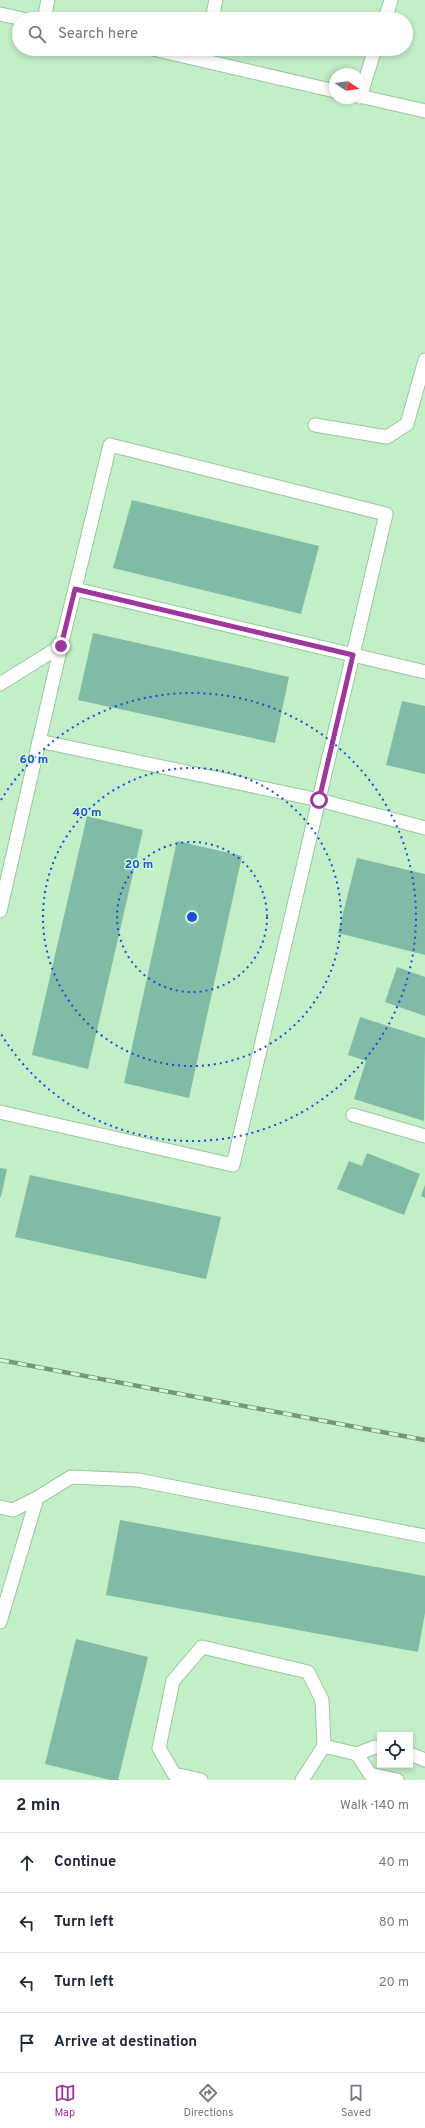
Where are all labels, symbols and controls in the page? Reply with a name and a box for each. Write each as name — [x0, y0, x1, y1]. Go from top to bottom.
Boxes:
search box — [12, 12, 413, 56]
icon: search — [26, 23, 48, 45]
text: Search here — [58, 25, 138, 44]
north arrow — [329, 68, 365, 104]
route end — [52, 637, 70, 655]
text: 60 m — [20, 752, 48, 768]
route start — [310, 791, 328, 809]
text: 40 m — [72, 805, 102, 821]
text: 20 m — [125, 857, 153, 873]
centre of rings — [185, 910, 199, 924]
map controls — [377, 1732, 413, 1768]
button: locate — [377, 1732, 413, 1768]
text: 2 min — [16, 1795, 60, 1817]
text: Walk · 140 m — [340, 1798, 409, 1814]
icon: ahead — [16, 1852, 38, 1874]
text: Continue — [54, 1853, 116, 1872]
text: 40 m — [379, 1855, 409, 1871]
icon: left — [16, 1912, 38, 1934]
text: Turn left — [54, 1913, 114, 1932]
text: 80 m — [379, 1915, 409, 1931]
icon: left — [16, 1972, 38, 1994]
text: Turn left — [54, 1973, 114, 1992]
text: 20 m — [379, 1975, 409, 1991]
icon: arrive — [16, 2032, 38, 2054]
text: Arrive at destination — [54, 2033, 197, 2052]
tab: Map — [54, 2082, 76, 2120]
tab: Directions — [183, 2082, 233, 2120]
tab: Saved — [341, 2082, 371, 2120]

